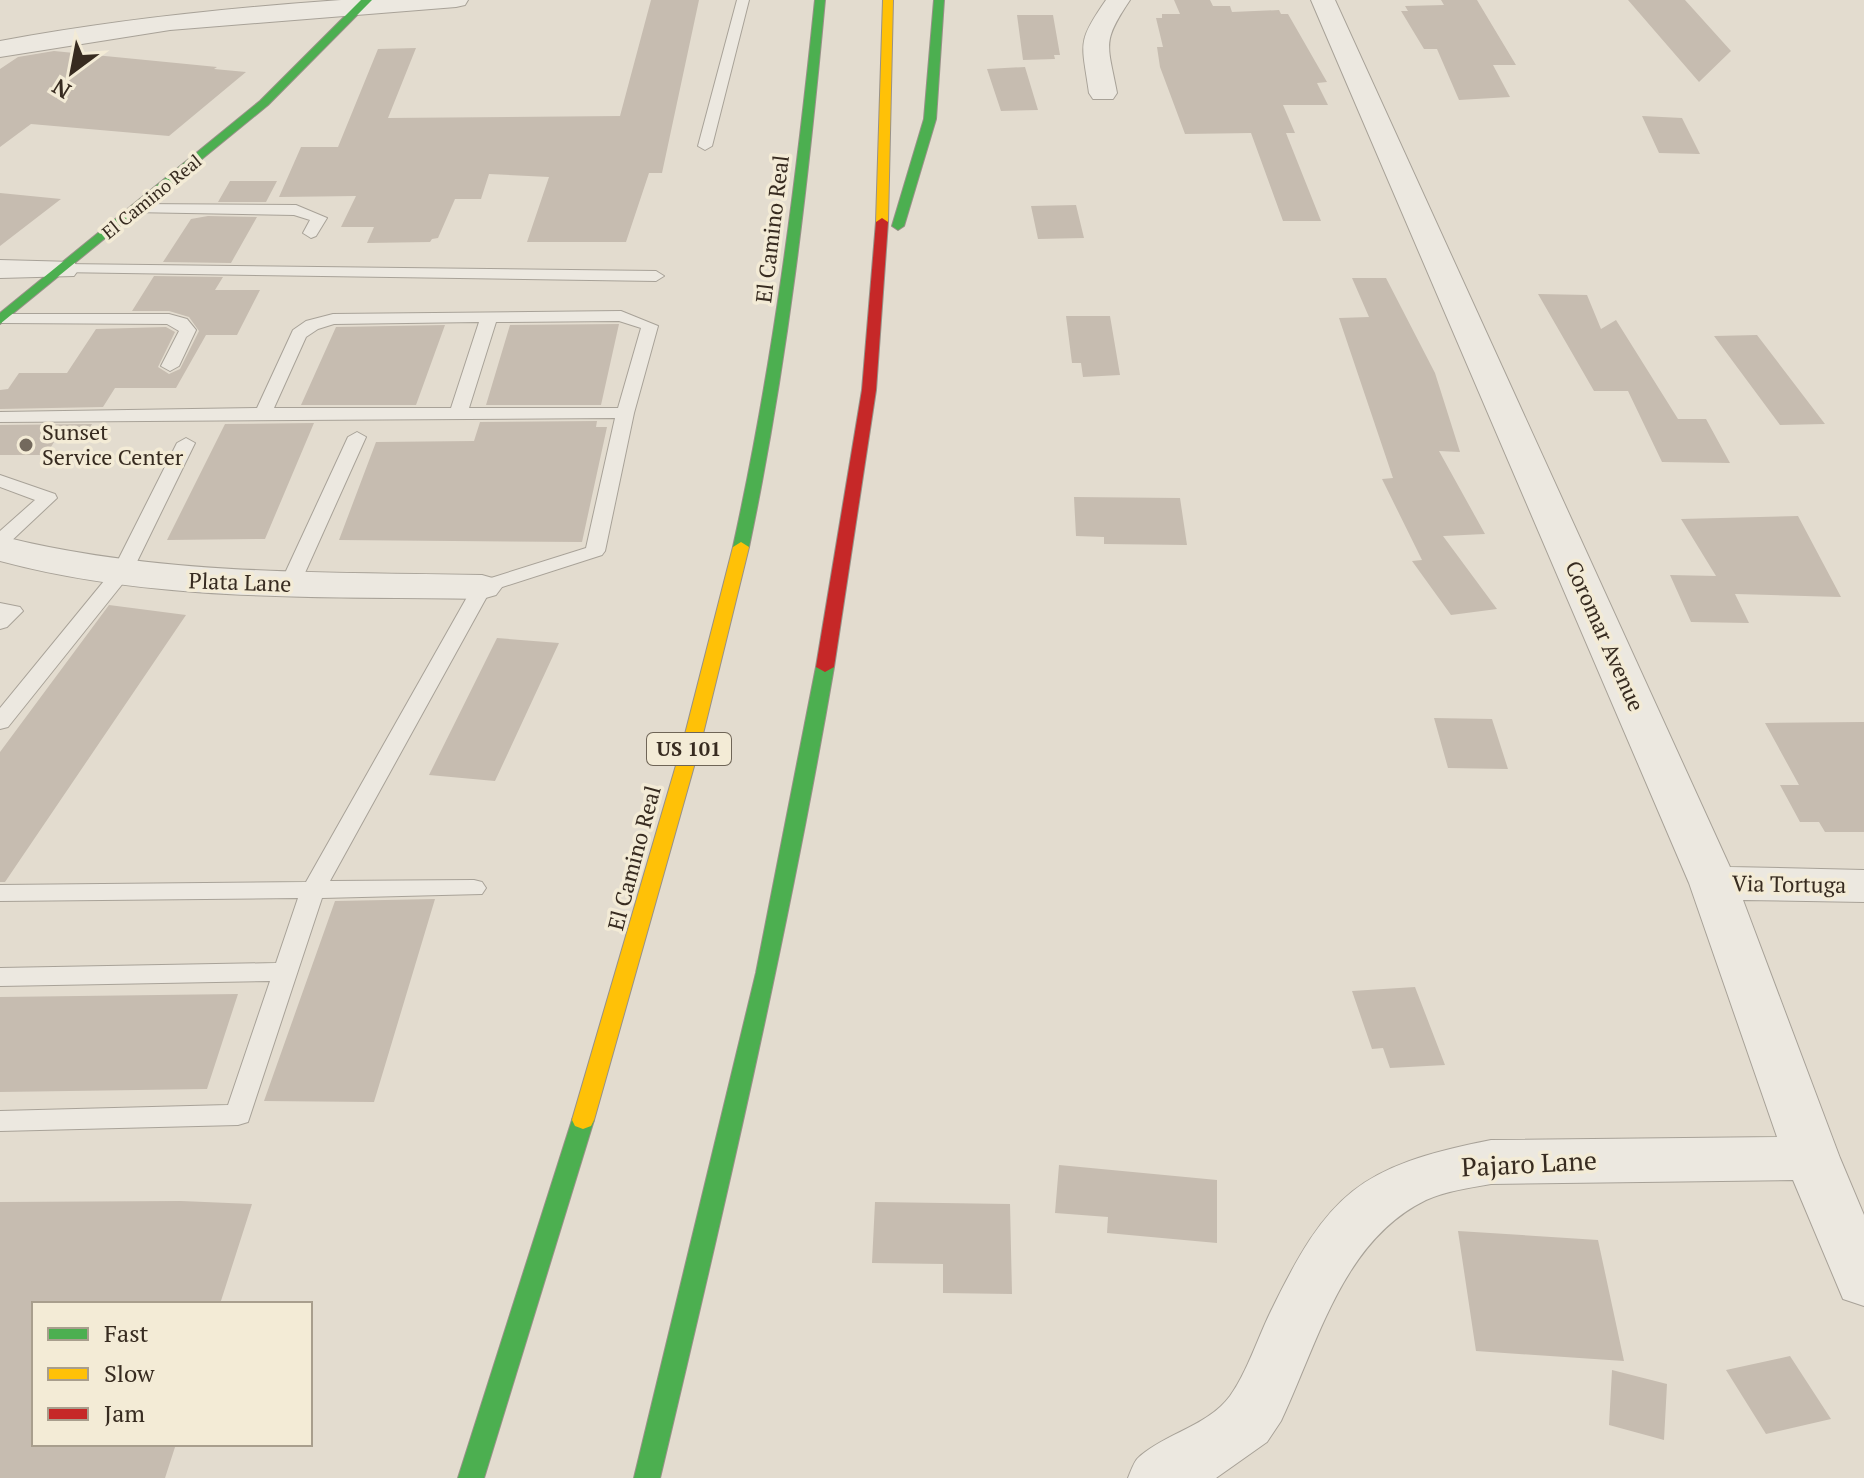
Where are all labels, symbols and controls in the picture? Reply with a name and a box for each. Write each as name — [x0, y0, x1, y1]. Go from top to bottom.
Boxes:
north arrow — [32, 32, 112, 112]
text: N — [46, 73, 76, 106]
street label: El Camino Real — [97, 149, 206, 244]
street label: El Camino Real — [748, 153, 795, 304]
place label: Sunset Service Center — [42, 417, 184, 471]
marker: Sunset Service Center — [17, 436, 35, 454]
street label: Coromar Avenue — [1559, 556, 1652, 716]
street label: Plata Lane — [188, 565, 292, 598]
road number: US 101 — [647, 733, 731, 765]
street label: El Camino Real — [600, 782, 667, 933]
street label: Via Tortuga — [1732, 868, 1846, 899]
street label: Pajaro Lane — [1460, 1142, 1598, 1184]
legend — [32, 1302, 312, 1446]
text: Fast — [104, 1317, 149, 1349]
text: Slow — [104, 1357, 155, 1389]
text: Jam — [104, 1397, 145, 1429]

